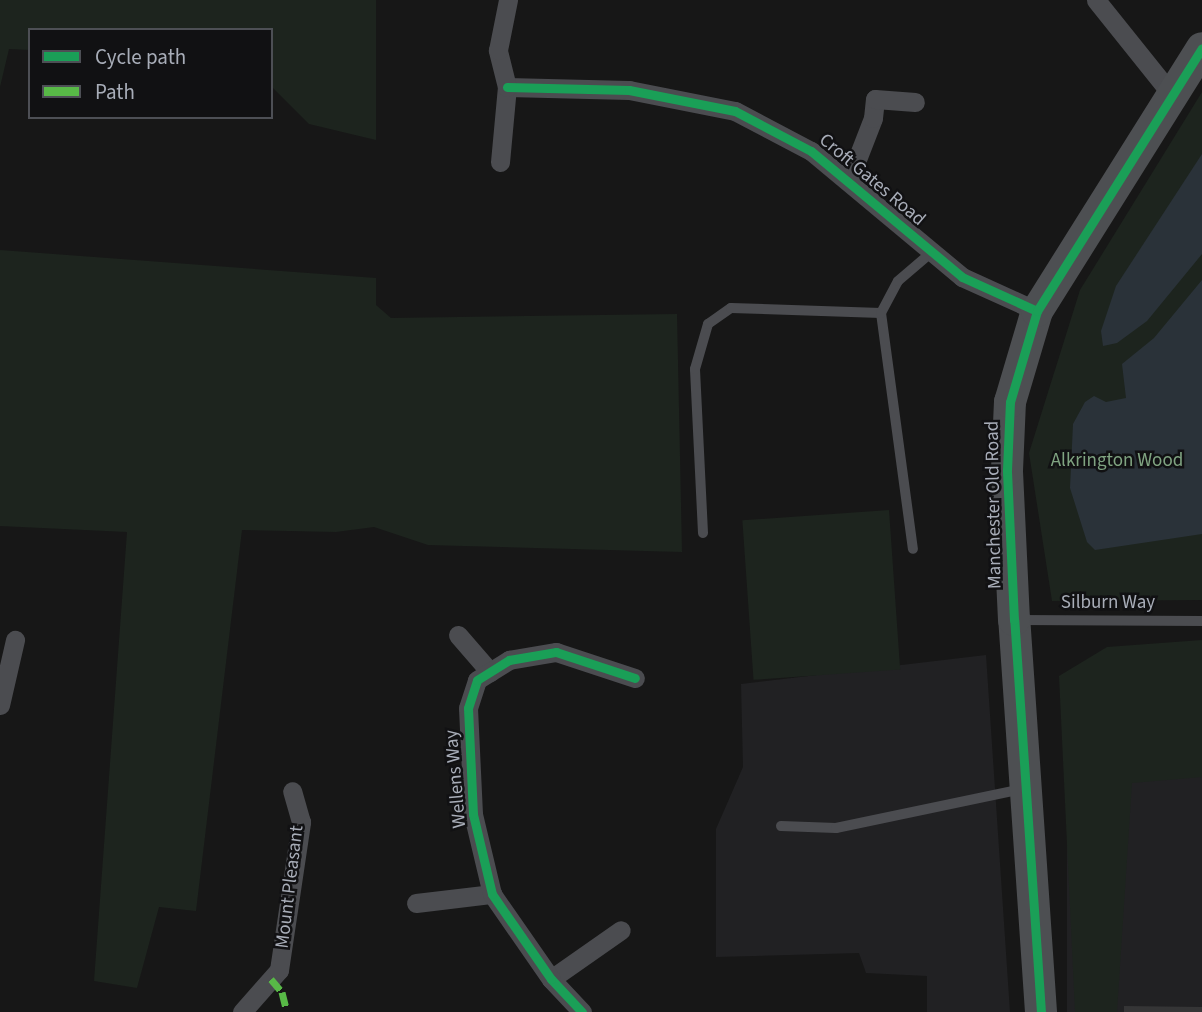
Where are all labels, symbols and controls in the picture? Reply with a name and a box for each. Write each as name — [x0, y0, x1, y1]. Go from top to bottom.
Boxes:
legend — [28, 28, 273, 119]
text: Cycle path — [95, 42, 186, 72]
text: Path — [95, 77, 135, 107]
street label: Croft Gates Road — [814, 129, 930, 231]
street label: Manchester Old Road — [981, 421, 1007, 589]
park label: Alkrington Wood — [1051, 450, 1183, 472]
street label: Silburn Way — [1061, 592, 1155, 614]
street label: Wellens Way — [440, 729, 472, 829]
street label: Mount Pleasant — [271, 824, 309, 950]

